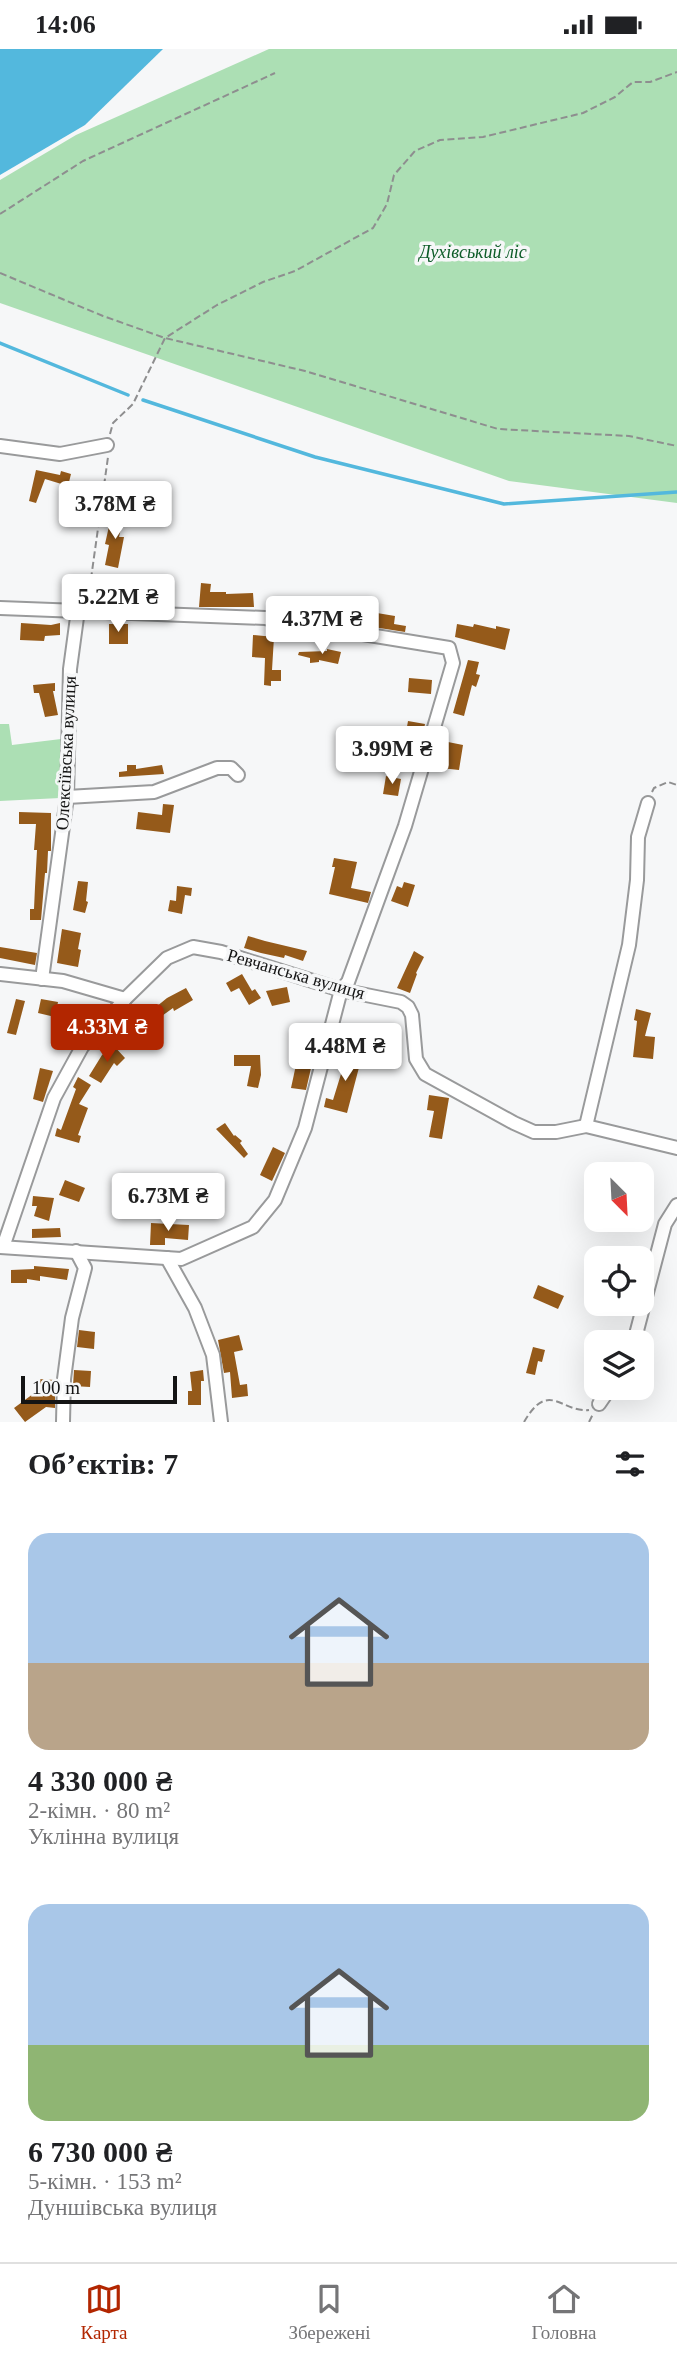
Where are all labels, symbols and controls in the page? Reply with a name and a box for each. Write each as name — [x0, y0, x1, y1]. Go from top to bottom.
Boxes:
text: 14:06 — [35, 10, 96, 39]
park label: Духівський ліс — [417, 242, 527, 262]
pin: 3.78M ₴ — [50, 482, 180, 541]
text: 3.78M ₴ — [75, 491, 155, 516]
pin: 5.22M ₴ — [53, 575, 183, 634]
text: 5.22M ₴ — [78, 584, 158, 609]
pin: 4.37M ₴ — [257, 597, 387, 656]
text: 4.37M ₴ — [282, 606, 362, 631]
street label: Олексіївська вулиця — [52, 675, 80, 831]
pin: 3.99M ₴ — [327, 727, 457, 786]
text: 3.99M ₴ — [352, 736, 432, 761]
street label: Ревчанська вулиця — [225, 945, 367, 1003]
pin: 4.33M ₴ — [42, 1005, 172, 1064]
text: 4.33M ₴ — [67, 1014, 147, 1039]
pin: 4.48M ₴ — [280, 1023, 410, 1083]
text: 4.48M ₴ — [305, 1033, 385, 1058]
north arrow — [584, 1162, 654, 1232]
map controls — [584, 1162, 654, 1400]
pin: 6.73M ₴ — [103, 1173, 233, 1233]
text: 6.73M ₴ — [128, 1183, 208, 1208]
button: locate — [584, 1246, 654, 1316]
button: layers — [584, 1330, 654, 1400]
scale bar — [21, 1373, 177, 1405]
text: 100 m — [32, 1377, 80, 1398]
icon: filters — [611, 1445, 649, 1483]
text: Об’єктів: 7 — [28, 1447, 178, 1480]
icon: home — [276, 1579, 402, 1705]
text: 4 330 000 ₴ — [28, 1764, 172, 1797]
text: 2-кімн. · 80 m² — [28, 1798, 170, 1823]
text: Уклінна вулиця — [28, 1824, 179, 1849]
icon: home — [276, 1950, 402, 2076]
text: 6 730 000 ₴ — [28, 2135, 172, 2168]
text: 5-кімн. · 153 m² — [28, 2169, 182, 2194]
text: Дуншівська вулиця — [28, 2195, 217, 2220]
tab: Карта — [80, 2280, 128, 2344]
tab: Збережені — [288, 2280, 371, 2344]
tab: Головна — [531, 2280, 597, 2344]

